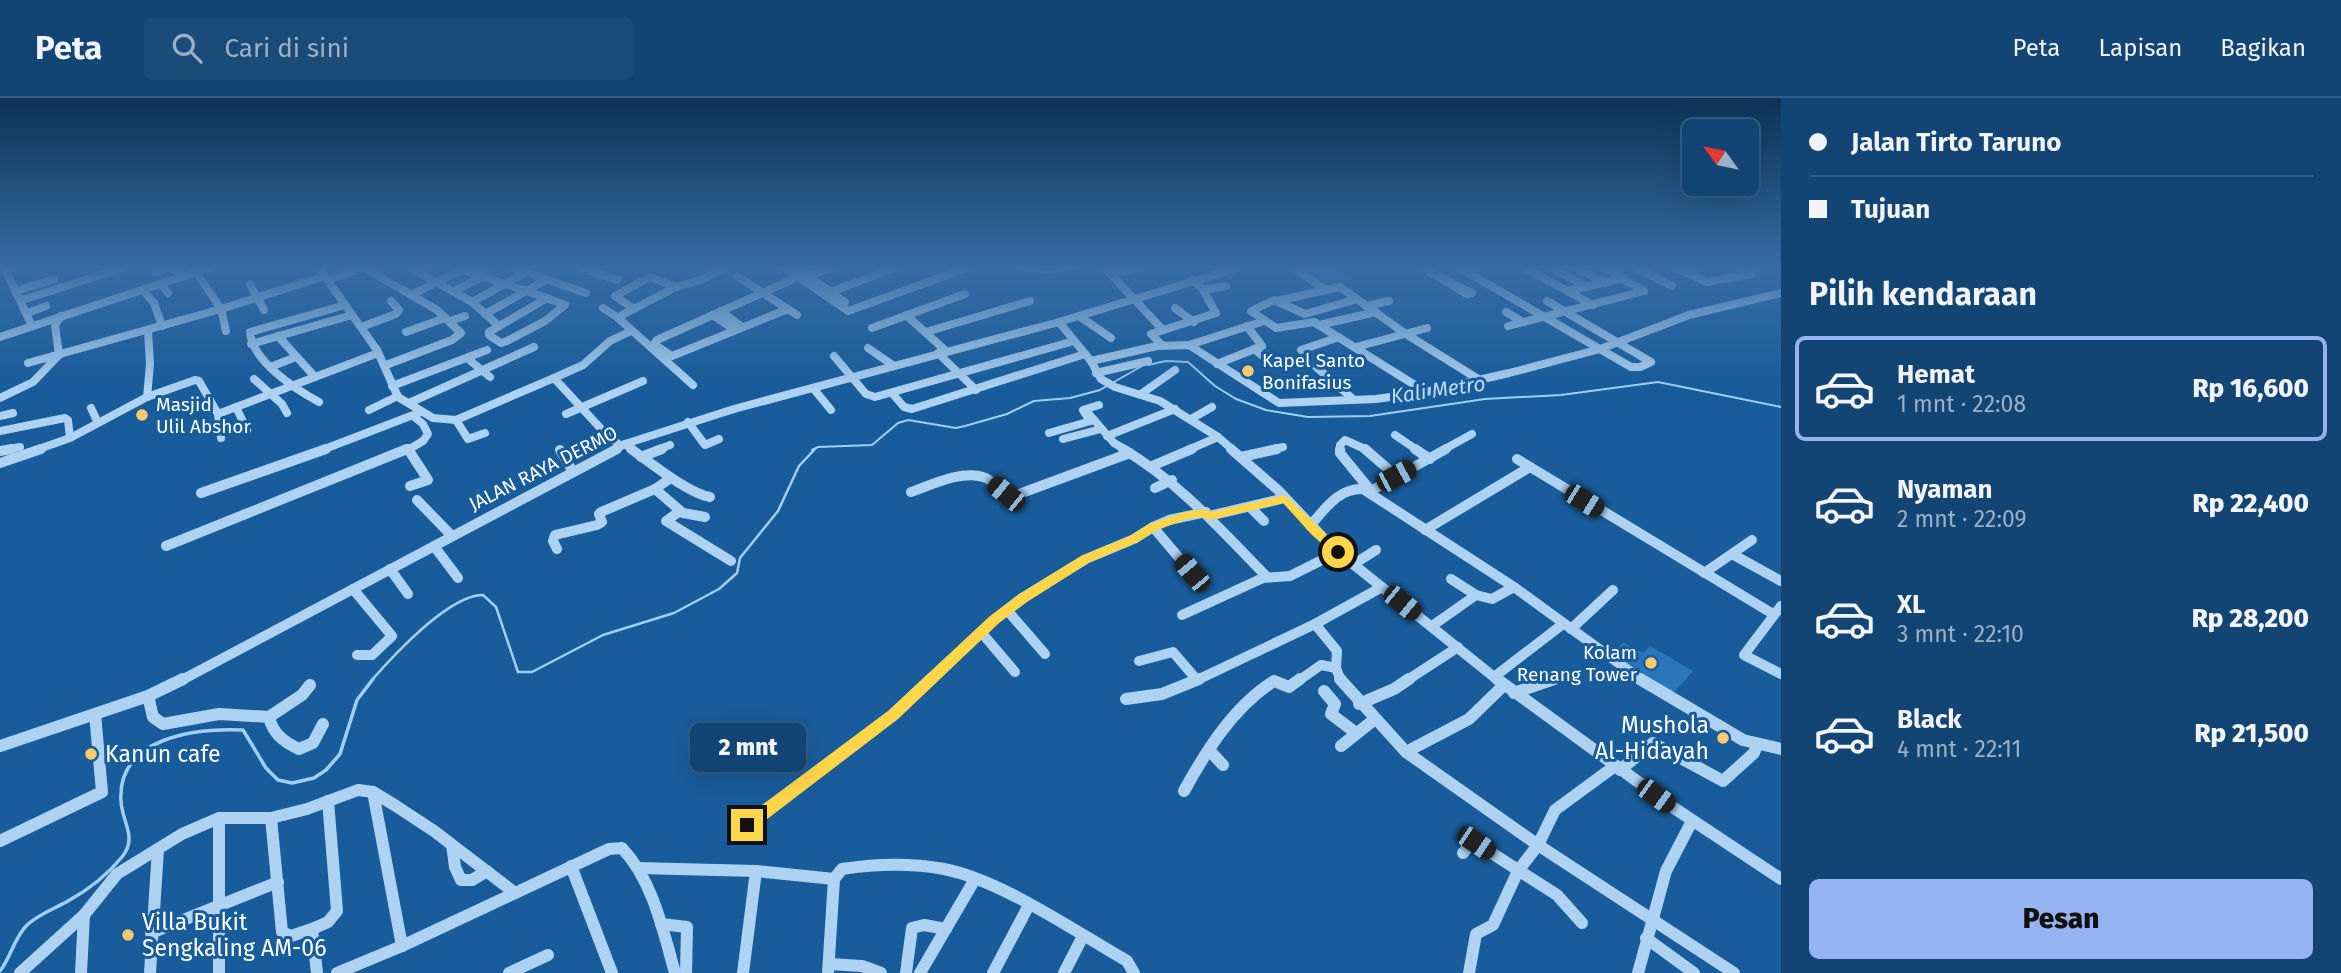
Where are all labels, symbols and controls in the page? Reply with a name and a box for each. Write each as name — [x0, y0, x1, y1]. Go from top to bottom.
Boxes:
search box — [144, 17, 634, 80]
text: Peta — [35, 28, 102, 68]
icon: search — [168, 29, 206, 67]
text: Cari di sini — [224, 33, 349, 64]
text: Peta — [2013, 34, 2060, 62]
text: Lapisan — [2098, 34, 2182, 62]
text: Bagikan — [2220, 34, 2306, 62]
north arrow — [1682, 119, 1759, 196]
map controls — [1682, 119, 1759, 196]
text: Jalan Tirto Taruno — [1851, 127, 2061, 158]
text: Tujuan — [1851, 194, 1930, 225]
text: Pilih kendaraan — [1809, 275, 2037, 313]
place label: Kapel Santo Bonifasius — [1262, 349, 1365, 394]
icon: car — [1813, 357, 1876, 420]
text: Hemat — [1897, 359, 1975, 390]
marker: Kapel Santo Bonifasius — [1240, 363, 1256, 379]
water label: Kali Metro — [1389, 370, 1487, 410]
text: Rp 16,600 — [2192, 373, 2309, 404]
text: 1 mnt · 22:08 — [1897, 390, 2026, 418]
place label: Masjid Ulil Abshor — [156, 393, 251, 438]
marker: Masjid Ulil Abshor — [134, 407, 150, 423]
street label: JALAN RAYA DERMO — [465, 421, 621, 516]
car — [1373, 457, 1420, 495]
icon: car — [1813, 472, 1876, 535]
car — [984, 473, 1029, 515]
text: Nyaman — [1897, 474, 1993, 505]
car — [1561, 481, 1608, 521]
text: Rp 22,400 — [2193, 488, 2309, 519]
text: 2 mnt · 22:09 — [1897, 505, 2027, 533]
route start — [1322, 536, 1354, 568]
car — [1171, 550, 1214, 596]
car — [1380, 582, 1425, 624]
icon: car — [1813, 587, 1876, 650]
text: XL — [1897, 589, 1925, 620]
text: Rp 28,200 — [2192, 603, 2309, 634]
text: 3 mnt · 22:10 — [1897, 620, 2024, 648]
place label: Kolam Renang Tower — [1517, 641, 1638, 686]
marker: Kolam Renang Tower — [1643, 655, 1659, 671]
icon: car — [1813, 702, 1876, 765]
text: Black — [1897, 704, 1962, 735]
place label: Mushola Al-Hidayah — [1595, 711, 1709, 765]
text: Rp 21,500 — [2194, 718, 2309, 749]
callout: 2 mnt — [689, 724, 805, 772]
marker: Mushola Al-Hidayah — [1715, 730, 1731, 746]
text: 2 mnt — [719, 733, 777, 761]
text: 4 mnt · 22:11 — [1897, 735, 2022, 763]
place label: Kanun cafe — [105, 740, 221, 768]
marker: Kanun cafe — [83, 746, 99, 762]
car — [1633, 775, 1680, 817]
route end — [731, 809, 763, 841]
car — [1453, 823, 1500, 863]
button: Pesan — [1809, 879, 2313, 959]
place label: Villa Bukit Sengkaling AM-06 — [142, 908, 326, 962]
marker: Villa Bukit Sengkaling AM-06 — [120, 927, 136, 943]

